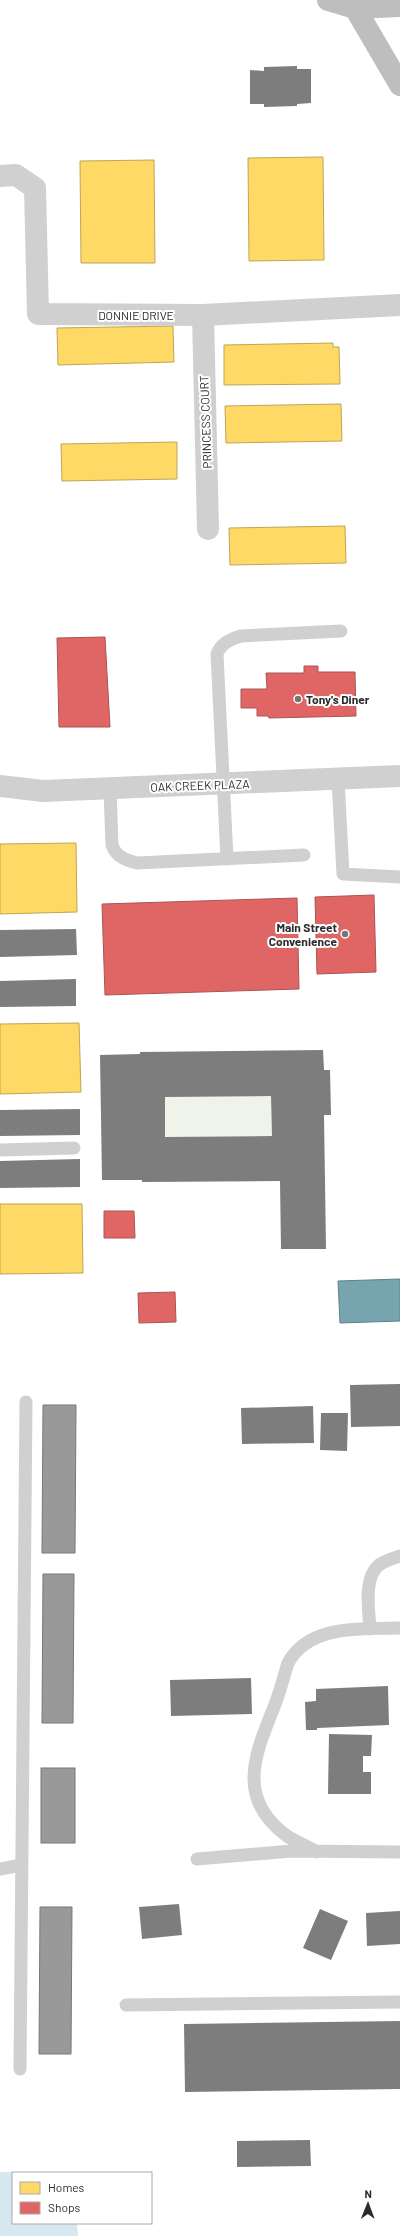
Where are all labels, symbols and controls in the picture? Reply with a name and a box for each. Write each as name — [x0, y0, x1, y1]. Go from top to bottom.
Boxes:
street label: DONNIE DRIVE — [98, 308, 174, 322]
street label: PRINCESS COURT — [196, 375, 214, 469]
place label: Tony's Diner — [306, 692, 370, 706]
marker: Tony's Diner — [293, 694, 303, 704]
street label: OAK CREEK PLAZA — [150, 776, 250, 794]
place label: Main Street Convenience — [269, 920, 337, 948]
marker: Main Street Convenience — [340, 929, 350, 939]
legend — [12, 2172, 152, 2224]
text: Homes — [48, 2180, 85, 2194]
north arrow — [348, 2184, 388, 2224]
text: N — [364, 2187, 372, 2200]
text: Shops — [48, 2200, 81, 2214]

